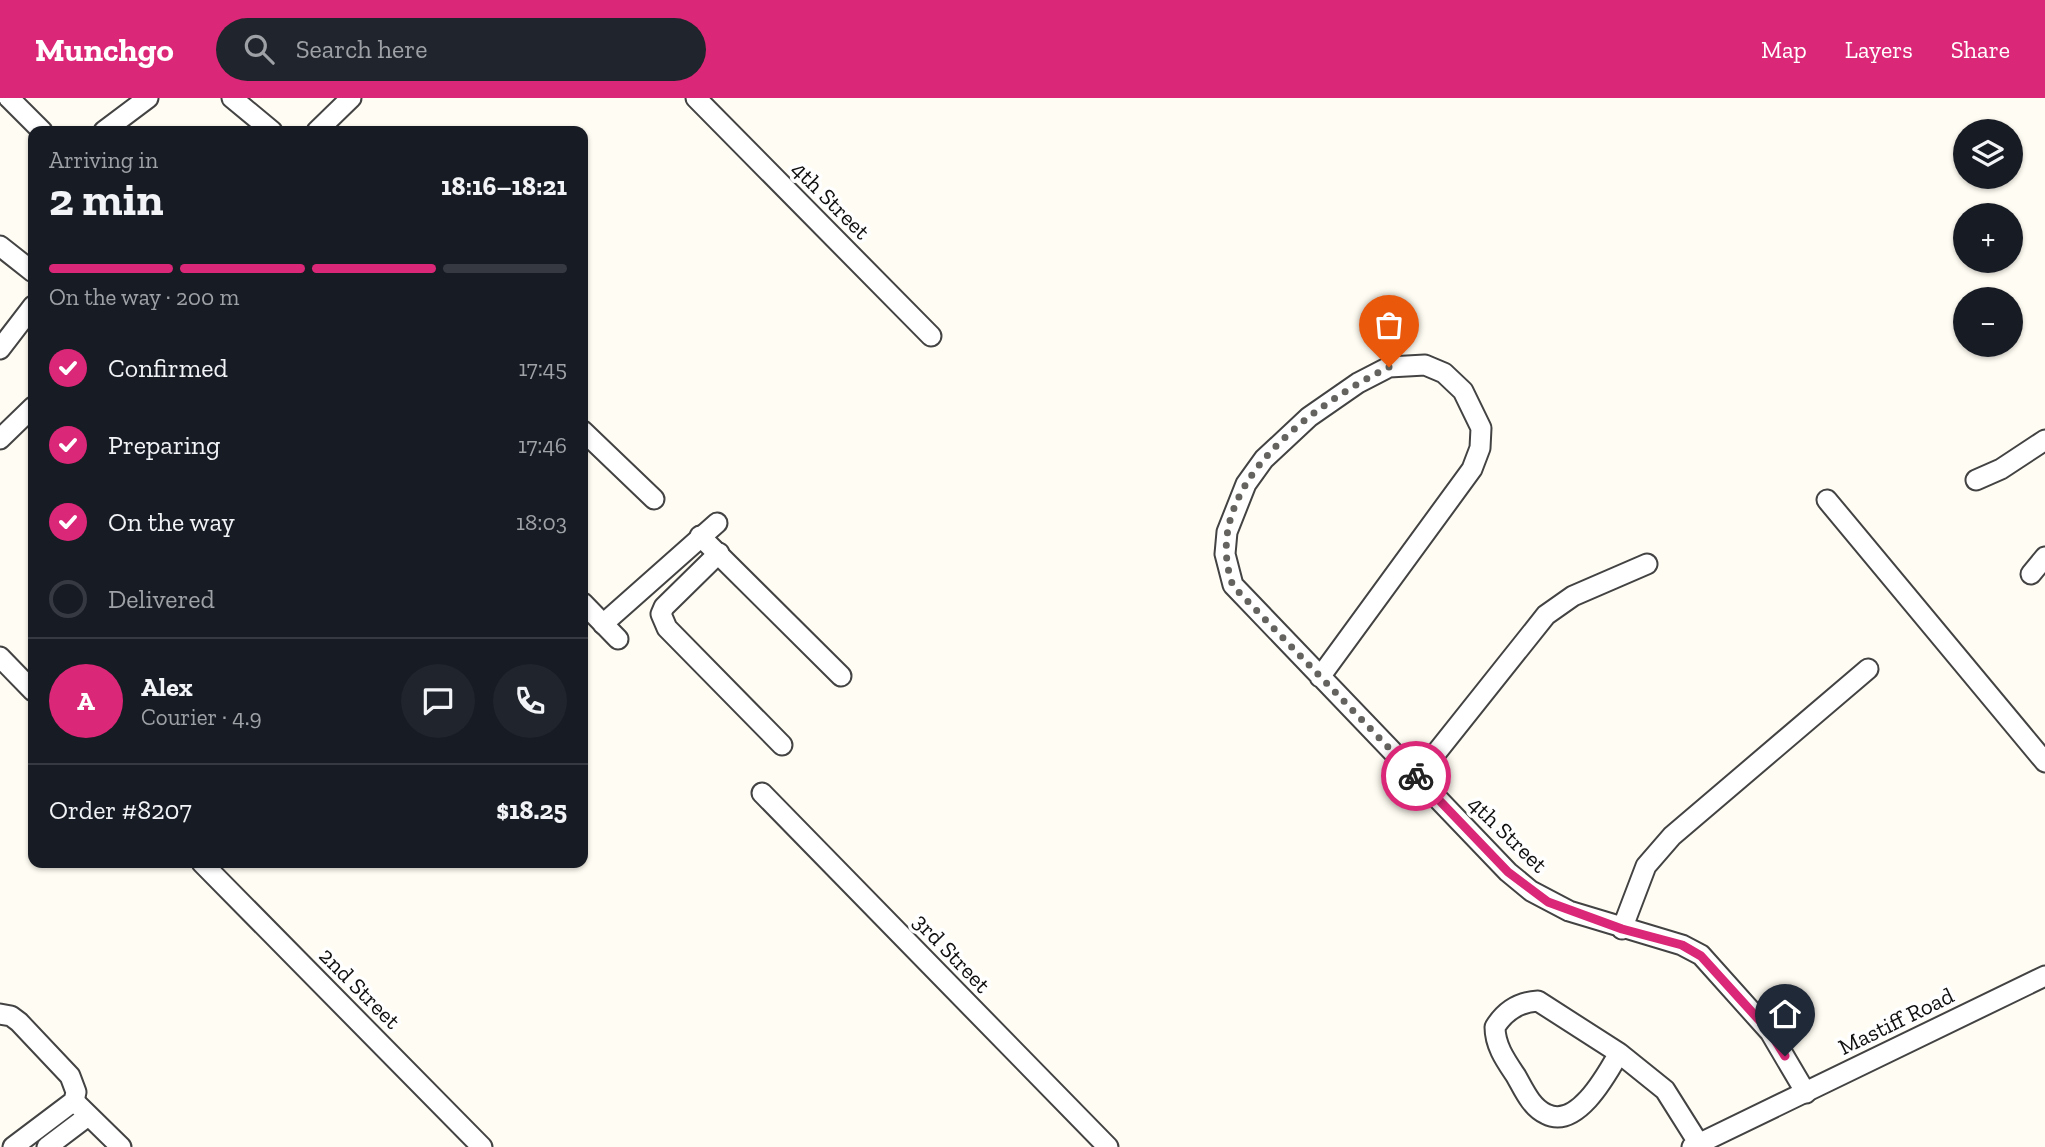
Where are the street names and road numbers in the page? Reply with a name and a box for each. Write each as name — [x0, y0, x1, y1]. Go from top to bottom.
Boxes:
street label: 4th Street — [786, 155, 876, 245]
street label: 4th Street — [1463, 789, 1554, 879]
street label: 3rd Street — [907, 908, 997, 999]
street label: 2nd Street — [314, 942, 407, 1035]
street label: Mastiff Road — [1834, 981, 1959, 1061]

